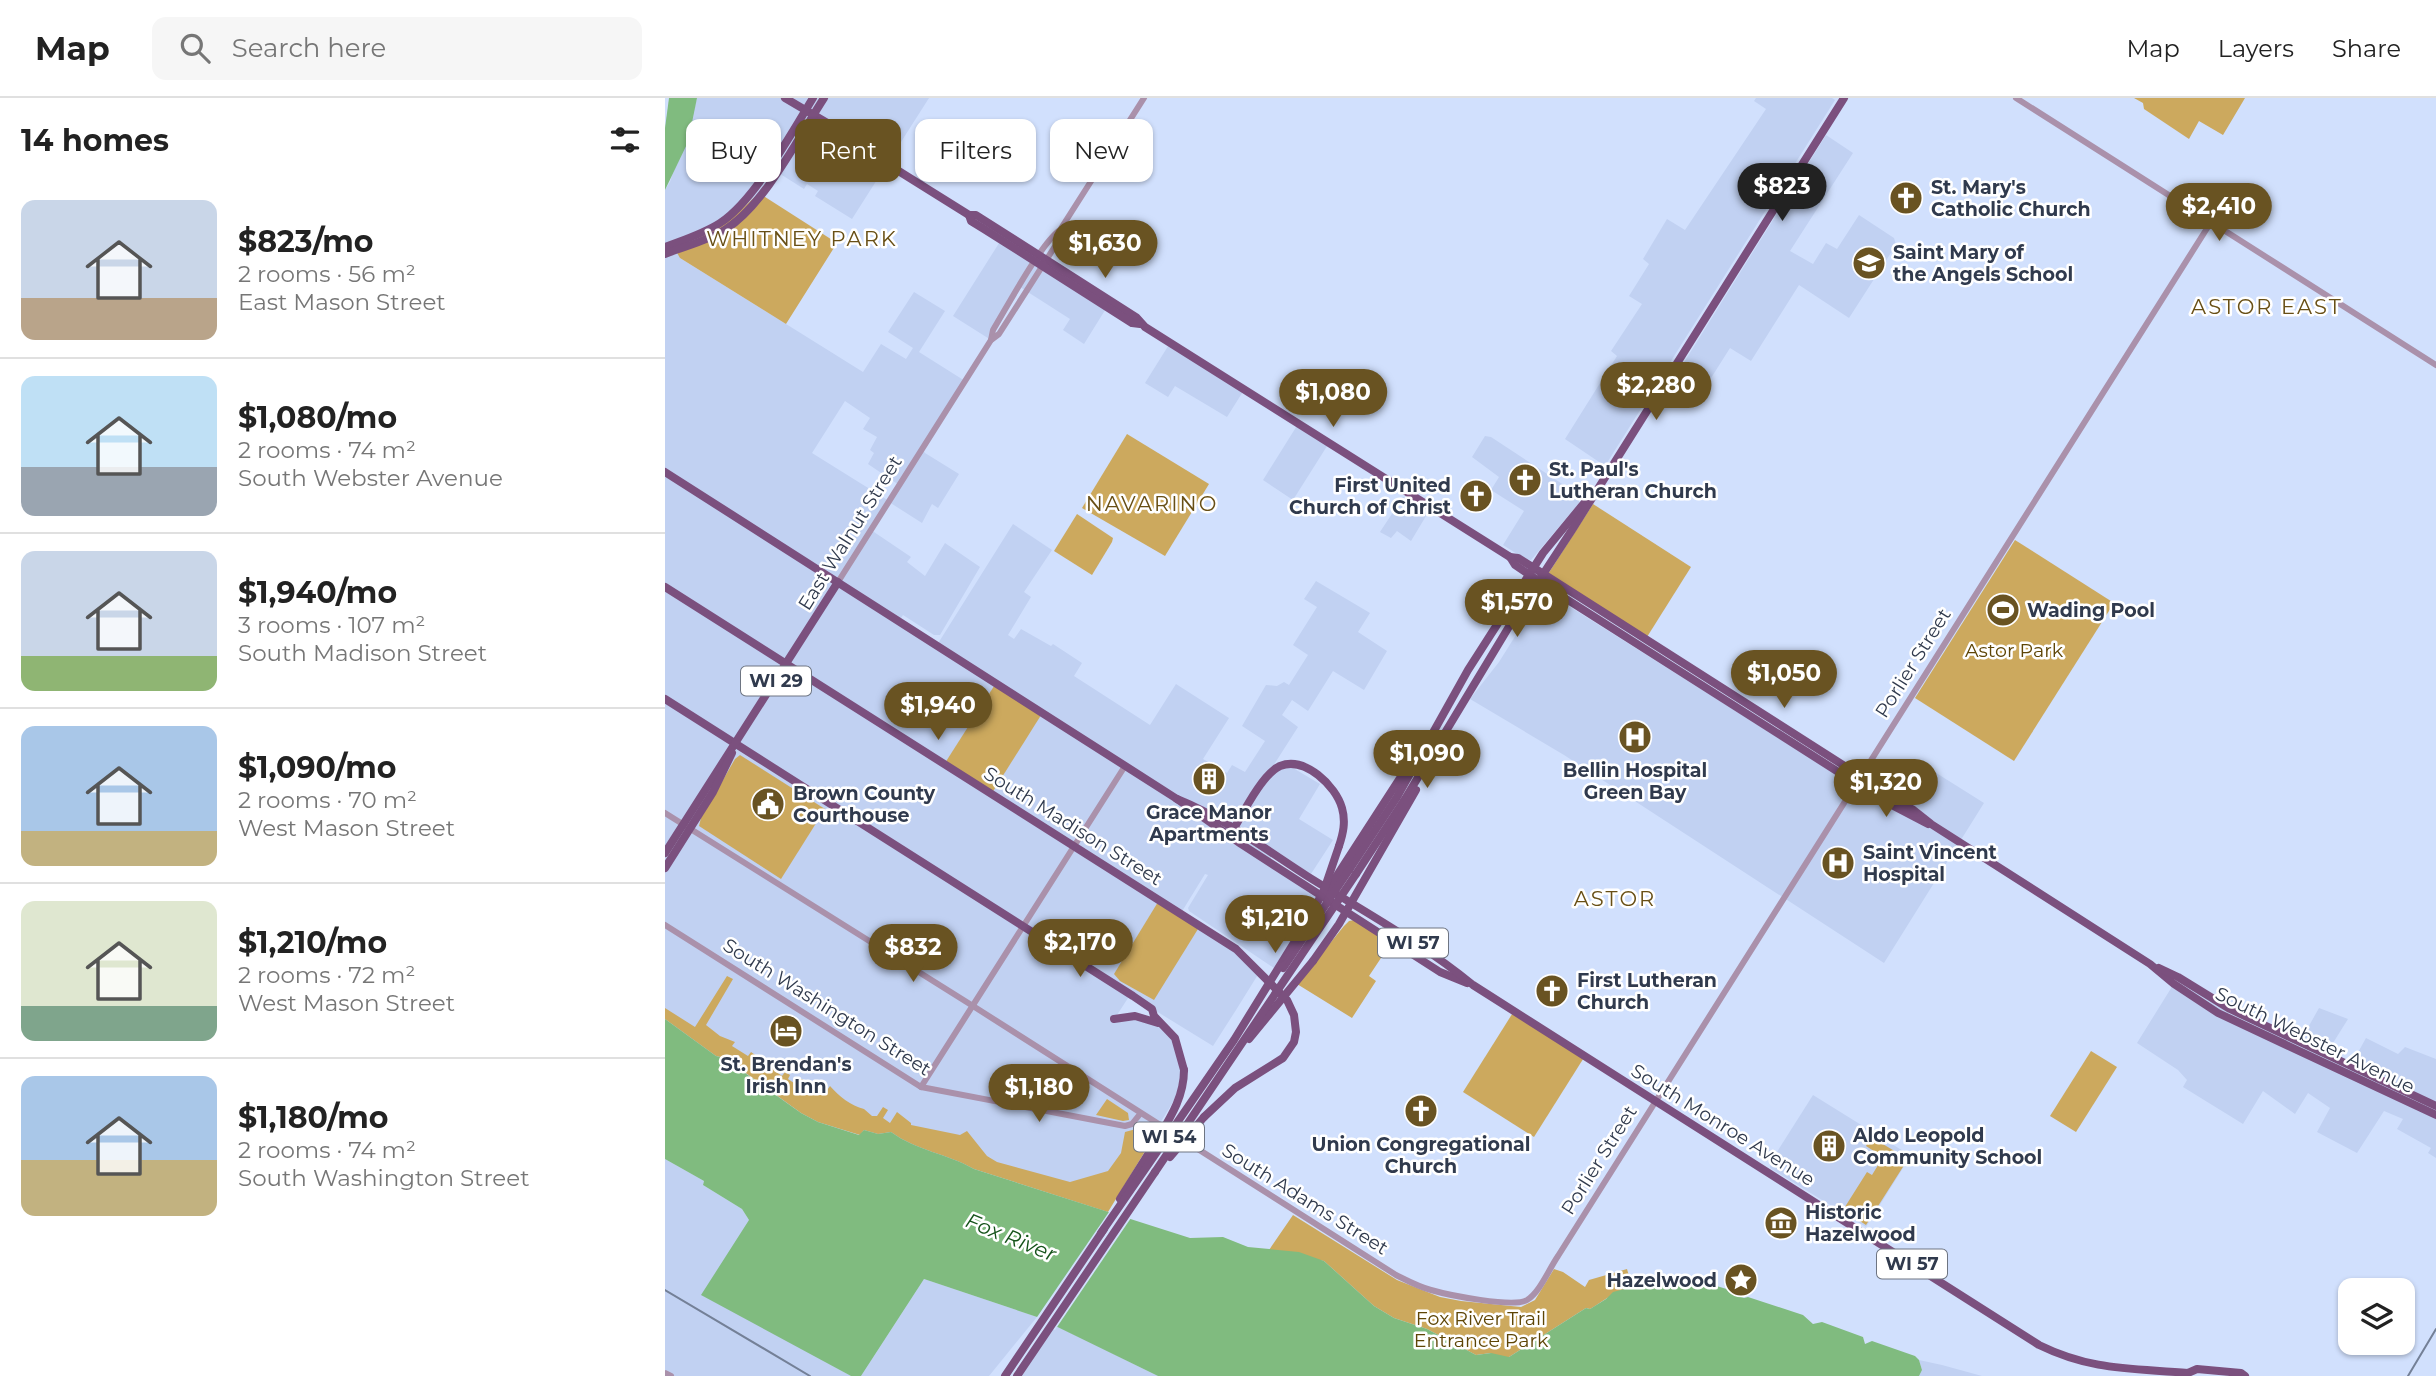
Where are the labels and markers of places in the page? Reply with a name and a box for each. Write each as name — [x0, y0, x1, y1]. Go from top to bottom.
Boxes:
pin: $823 — [1741, 164, 1823, 223]
place label: St. Mary's Catholic Church — [1931, 176, 2091, 221]
church icon: St. Mary's Catholic Church — [1887, 179, 1925, 217]
pin: $2,410 — [2162, 184, 2276, 243]
pin: $1,630 — [1048, 220, 1162, 280]
place label: Saint Mary of the Angels School — [1893, 241, 2073, 286]
school or university icon: Saint Mary of the Angels School — [1850, 244, 1888, 282]
pin: $2,280 — [1599, 362, 1713, 422]
pin: $1,080 — [1276, 370, 1390, 429]
place label: St. Paul's Lutheran Church — [1549, 458, 1717, 503]
church icon: St. Paul's Lutheran Church — [1506, 461, 1544, 499]
place label: First United Church of Christ — [1289, 474, 1451, 519]
church icon: First United Church of Christ — [1457, 477, 1495, 515]
pin: $1,570 — [1460, 580, 1574, 639]
sports icon: Wading Pool — [1984, 591, 2022, 629]
place label: Wading Pool — [2027, 599, 2155, 622]
pin: $1,050 — [1727, 650, 1841, 710]
pin: $1,940 — [881, 682, 995, 742]
hospital icon: Bellin Hospital Green Bay — [1616, 718, 1654, 756]
pin: $1,090 — [1370, 730, 1484, 790]
place label: Bellin Hospital Green Bay — [1563, 759, 1707, 804]
building icon: Grace Manor Apartments — [1190, 760, 1228, 798]
pin: $1,320 — [1829, 760, 1943, 819]
place label: Brown County Courthouse — [793, 782, 936, 827]
public building icon: Brown County Courthouse — [749, 785, 787, 823]
place label: Grace Manor Apartments — [1146, 801, 1272, 846]
place label: Saint Vincent Hospital — [1863, 841, 1997, 886]
hospital icon: Saint Vincent Hospital — [1819, 844, 1857, 882]
pin: $1,210 — [1218, 896, 1332, 955]
pin: $2,170 — [1023, 920, 1137, 979]
pin: $832 — [872, 924, 954, 984]
place label: First Lutheran Church — [1577, 969, 1717, 1014]
church icon: First Lutheran Church — [1533, 972, 1571, 1010]
hotel icon: St. Brendan's Irish Inn — [767, 1012, 805, 1050]
place label: St. Brendan's Irish Inn — [720, 1053, 852, 1098]
pin: $1,180 — [982, 1065, 1096, 1124]
church icon: Union Congregational Church — [1402, 1092, 1440, 1130]
place label: Aldo Leopold Community School — [1852, 1124, 2042, 1169]
building icon: Aldo Leopold Community School — [1810, 1127, 1848, 1165]
place label: Union Congregational Church — [1311, 1133, 1531, 1178]
place label: Historic Hazelwood — [1805, 1201, 1916, 1246]
museum icon: Historic Hazelwood — [1762, 1204, 1800, 1242]
place icon: Hazelwood — [1722, 1261, 1760, 1299]
place label: Hazelwood — [1606, 1269, 1717, 1292]

